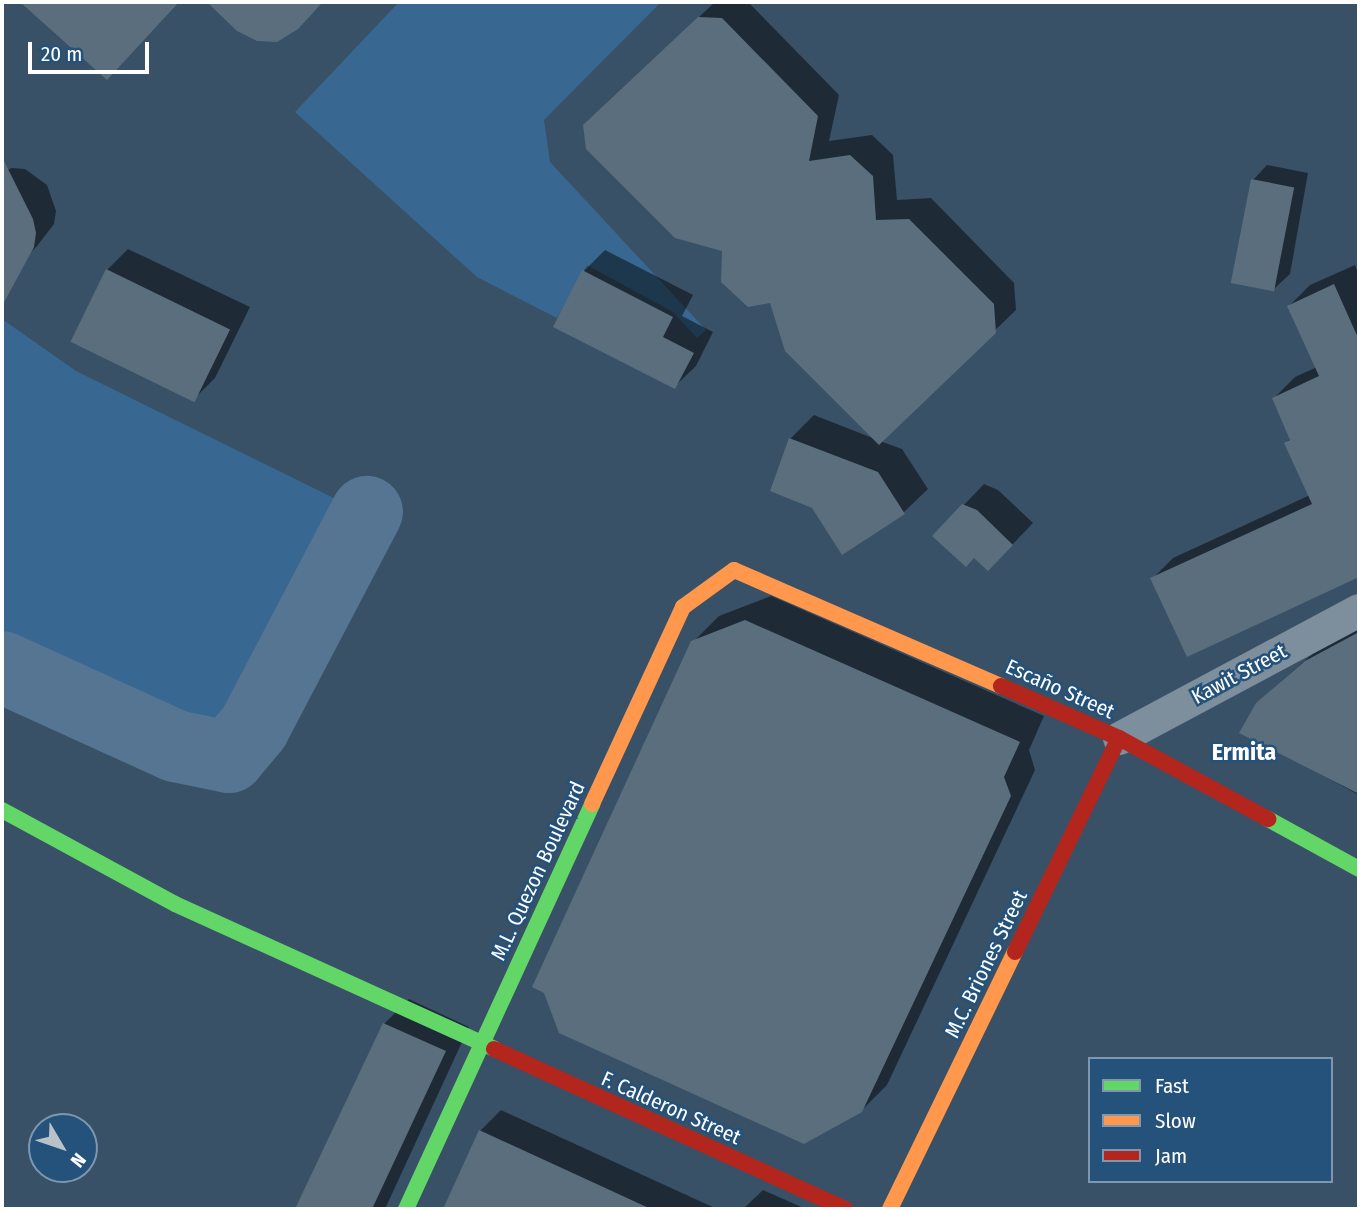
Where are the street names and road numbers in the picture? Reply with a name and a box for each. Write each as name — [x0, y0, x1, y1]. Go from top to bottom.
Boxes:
street label: Kawit Street — [1187, 639, 1291, 709]
street label: Escaño Street — [1002, 654, 1118, 724]
street label: M.L. Quezon Boulevard — [486, 778, 590, 964]
street label: M.C. Briones Street — [939, 886, 1033, 1042]
street label: F. Calderon Street — [597, 1066, 745, 1150]

